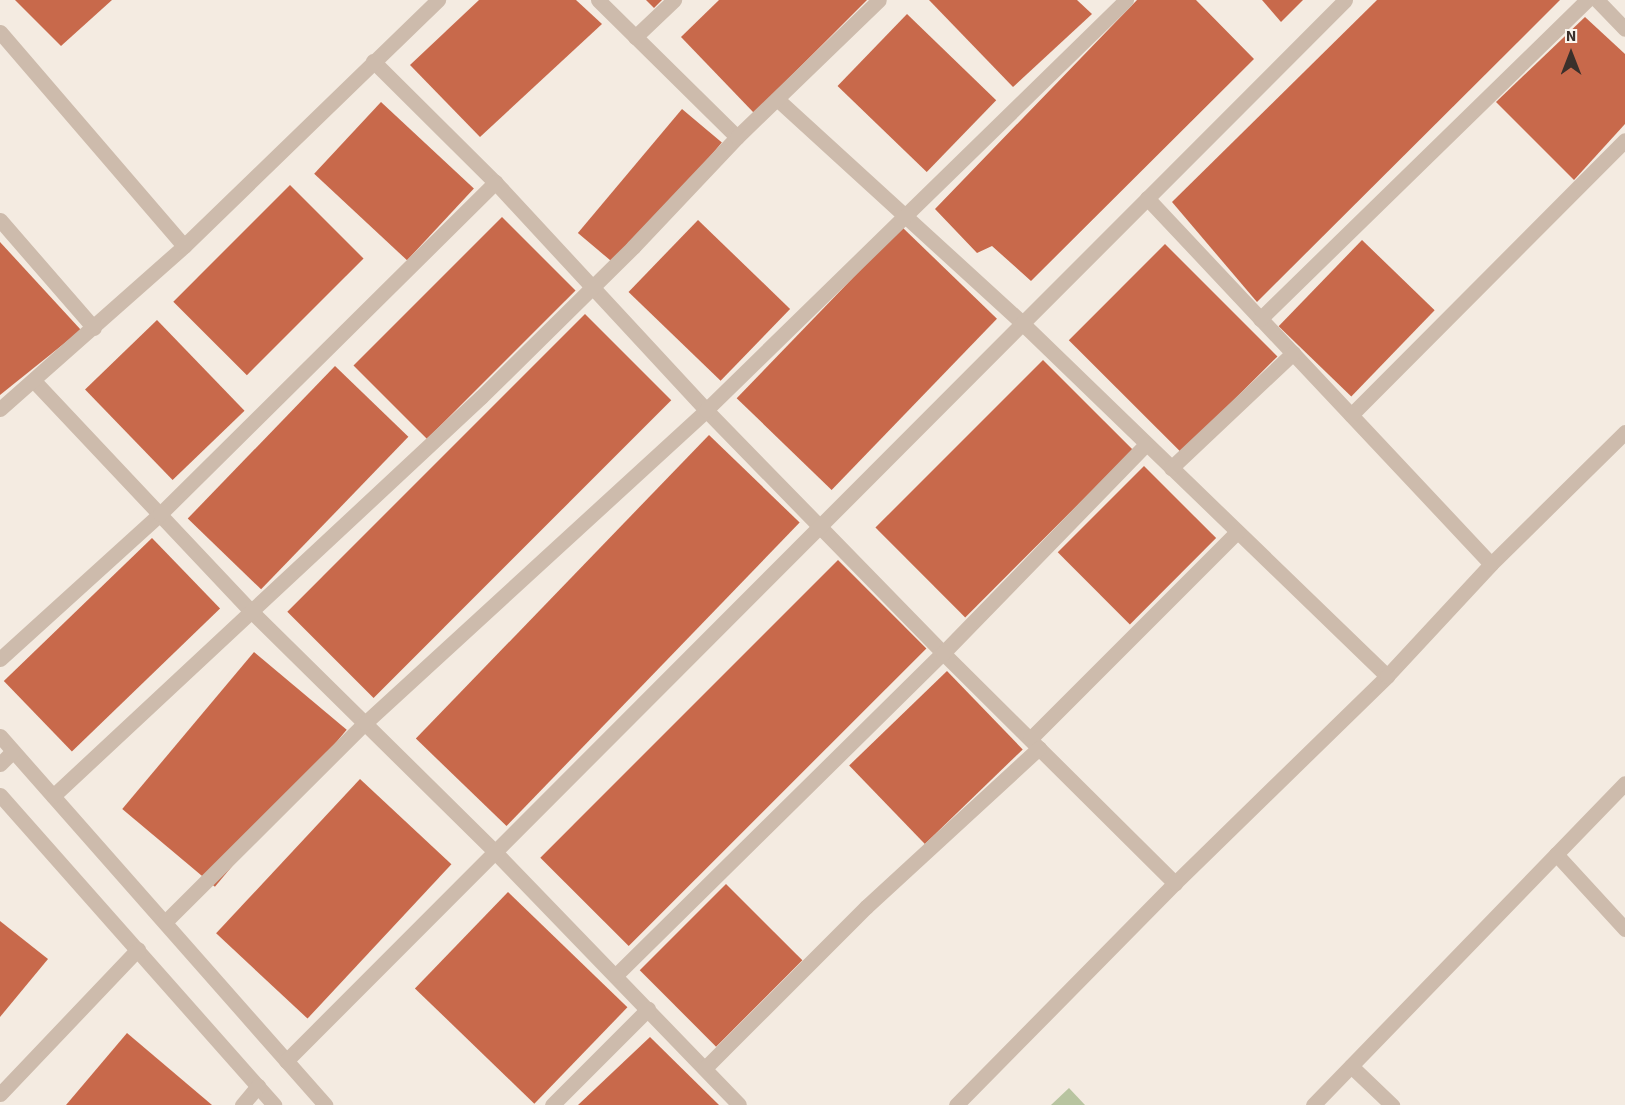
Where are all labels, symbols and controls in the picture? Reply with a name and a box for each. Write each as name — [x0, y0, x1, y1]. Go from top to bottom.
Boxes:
north arrow — [1541, 24, 1601, 84]
text: N — [1566, 25, 1576, 47]

